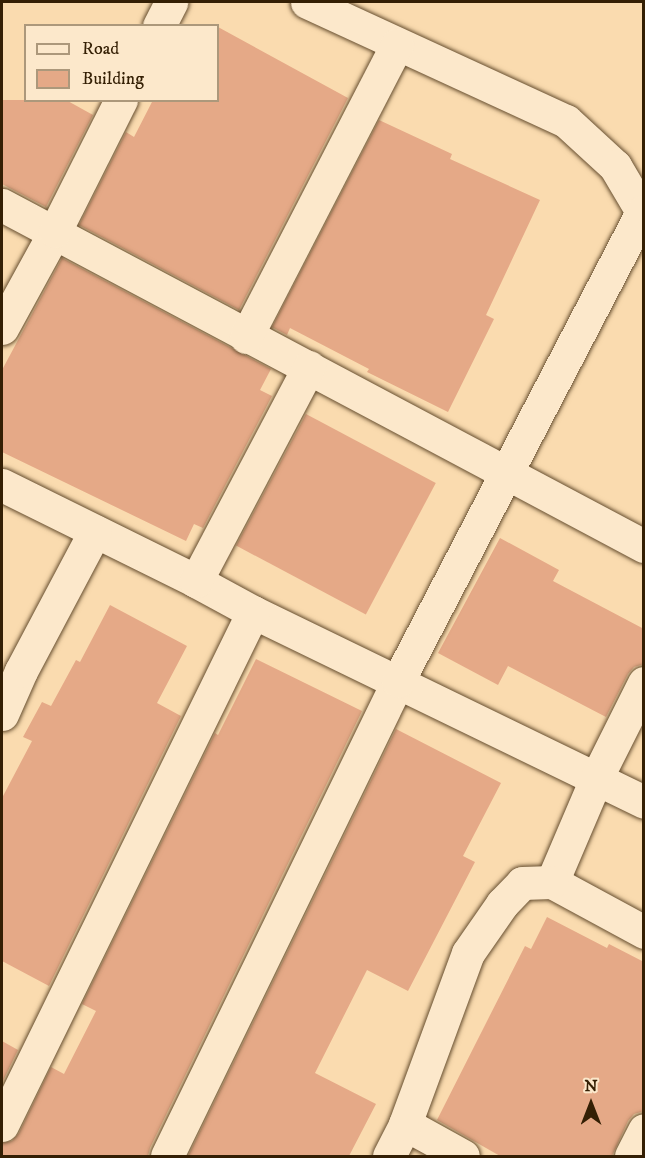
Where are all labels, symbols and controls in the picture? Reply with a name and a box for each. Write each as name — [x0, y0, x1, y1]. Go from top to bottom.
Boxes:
legend — [24, 24, 219, 102]
text: Road — [82, 38, 119, 60]
text: Building — [82, 68, 144, 90]
north arrow — [561, 1074, 621, 1134]
text: N — [584, 1076, 598, 1096]

